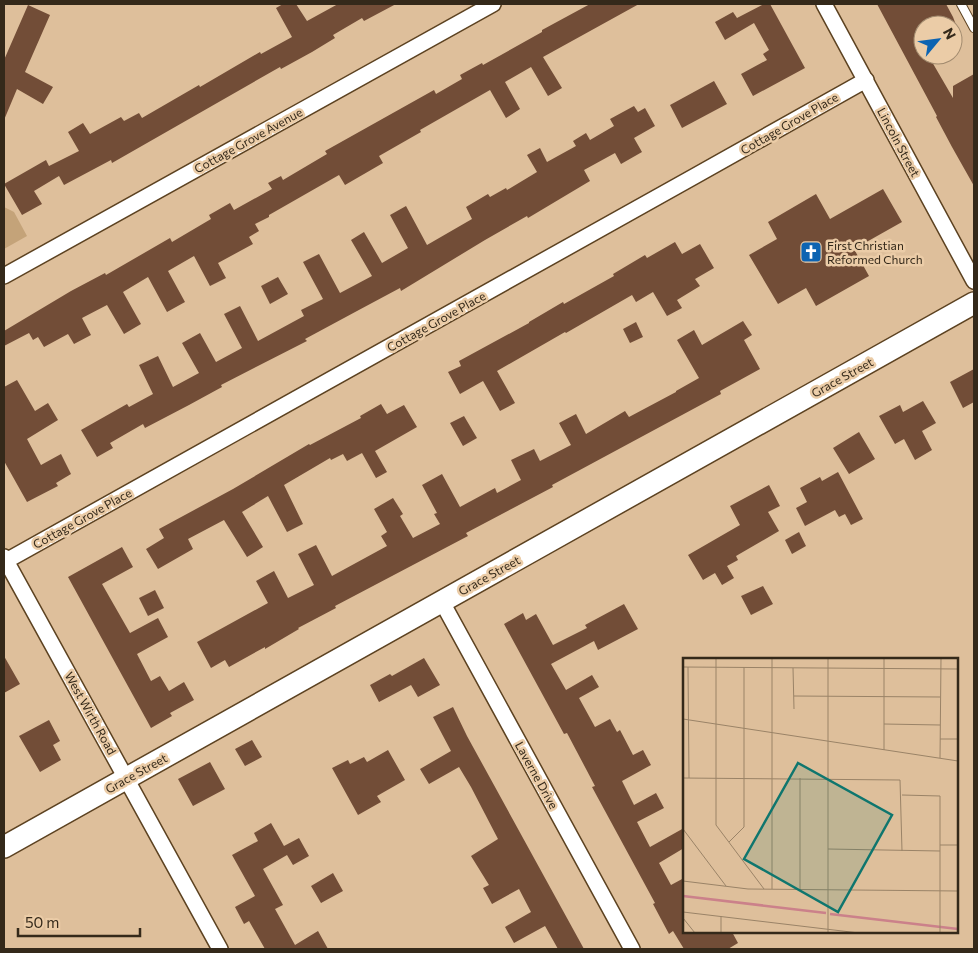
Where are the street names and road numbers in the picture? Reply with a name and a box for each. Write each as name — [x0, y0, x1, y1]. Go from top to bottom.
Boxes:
street label: Cottage Grove Place — [738, 89, 840, 157]
street label: Cottage Grove Avenue — [192, 104, 304, 176]
street label: Lincoln Street — [875, 105, 923, 179]
street label: Cottage Grove Place — [384, 288, 488, 354]
street label: Grace Street — [809, 354, 875, 400]
street label: Cottage Grove Place — [30, 485, 134, 551]
street label: Grace Street — [456, 552, 522, 598]
street label: West Wirth Road — [62, 669, 120, 757]
street label: Laverne Drive — [513, 739, 561, 811]
street label: Grace Street — [103, 750, 169, 796]

